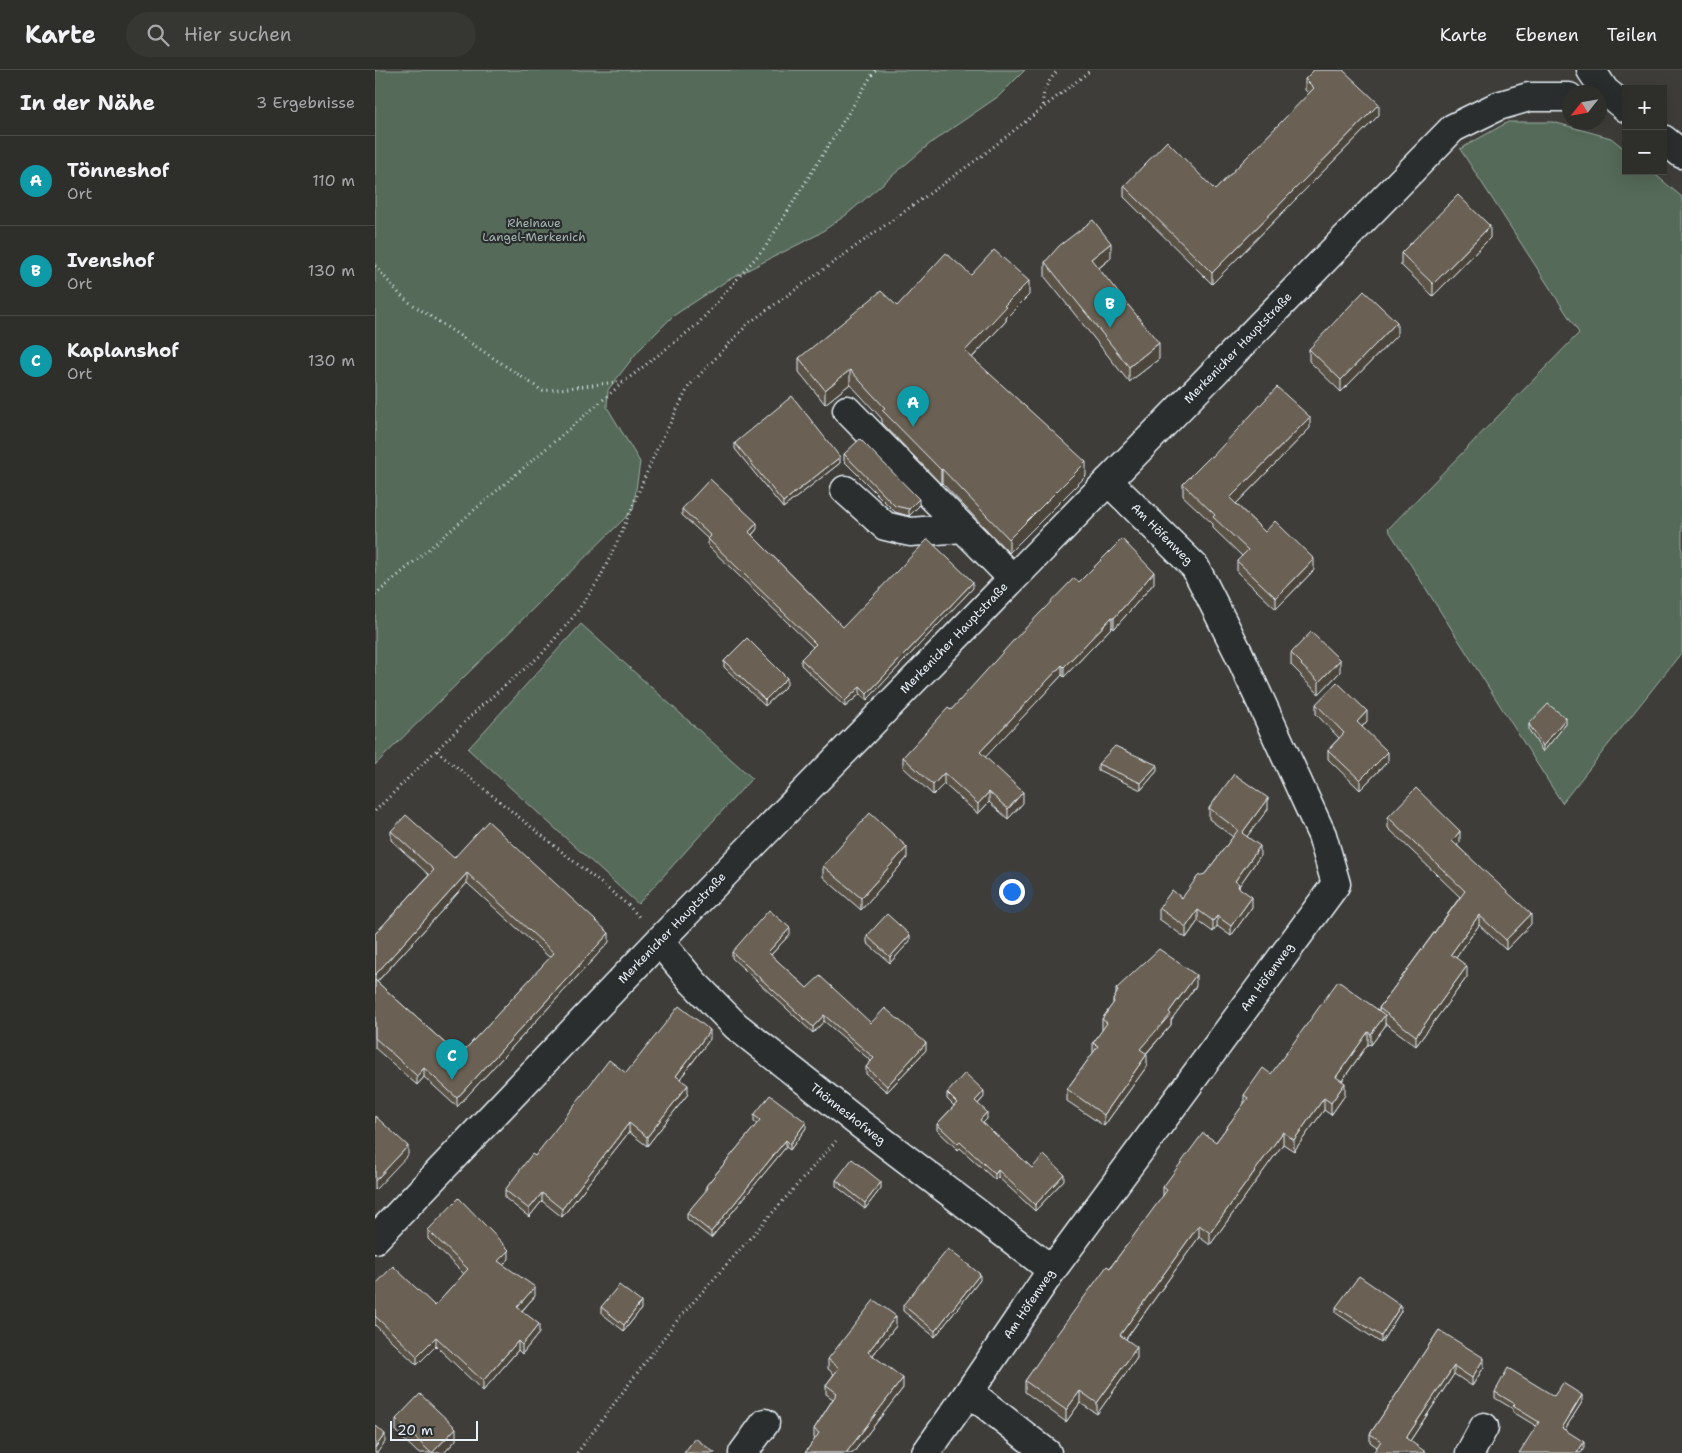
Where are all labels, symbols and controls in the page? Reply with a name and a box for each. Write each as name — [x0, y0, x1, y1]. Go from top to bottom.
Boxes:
search box — [126, 12, 476, 57]
text: Karte — [25, 19, 96, 51]
icon: search — [144, 21, 172, 49]
text: Hier suchen — [184, 22, 291, 47]
text: Karte — [1440, 23, 1487, 47]
text: Ebenen — [1515, 23, 1579, 47]
text: Teilen — [1607, 23, 1657, 47]
north arrow — [1562, 85, 1607, 130]
map controls — [1622, 85, 1667, 175]
button: + — [1622, 85, 1667, 130]
text: In der Nähe — [20, 89, 155, 117]
text: 3 Ergebnisse — [256, 92, 355, 113]
button: − — [1622, 130, 1667, 175]
text: Tönneshof — [67, 158, 169, 183]
text: A — [30, 170, 42, 191]
text: 110 m — [312, 170, 355, 191]
text: Ort — [67, 183, 93, 204]
park label: Rheinaue Langel-Merkenich — [482, 215, 586, 245]
text: Ivenshof — [67, 248, 154, 273]
text: B — [31, 260, 41, 281]
text: 130 m — [308, 260, 355, 281]
text: Ort — [67, 273, 93, 294]
pin: B — [1094, 287, 1126, 328]
street label: Merkenicher Hauptstraße — [1181, 289, 1296, 407]
text: Kaplanshof — [67, 338, 179, 363]
text: C — [31, 350, 41, 371]
text: 130 m — [308, 350, 355, 371]
text: Ort — [67, 363, 93, 384]
pin: A — [897, 386, 929, 427]
street label: Am Höfenweg — [1128, 500, 1196, 568]
street label: Merkenicher Hauptstraße — [897, 579, 1012, 697]
street label: Merkenicher Hauptstraße — [615, 869, 730, 987]
your location — [999, 879, 1025, 905]
street label: Am Höfenweg — [1237, 939, 1297, 1015]
pin: C — [436, 1039, 468, 1080]
street label: Thönneshofweg — [807, 1079, 889, 1149]
street label: Am Höfenweg — [1000, 1266, 1058, 1342]
scale bar — [390, 1418, 477, 1441]
text: 20 m — [397, 1421, 433, 1439]

